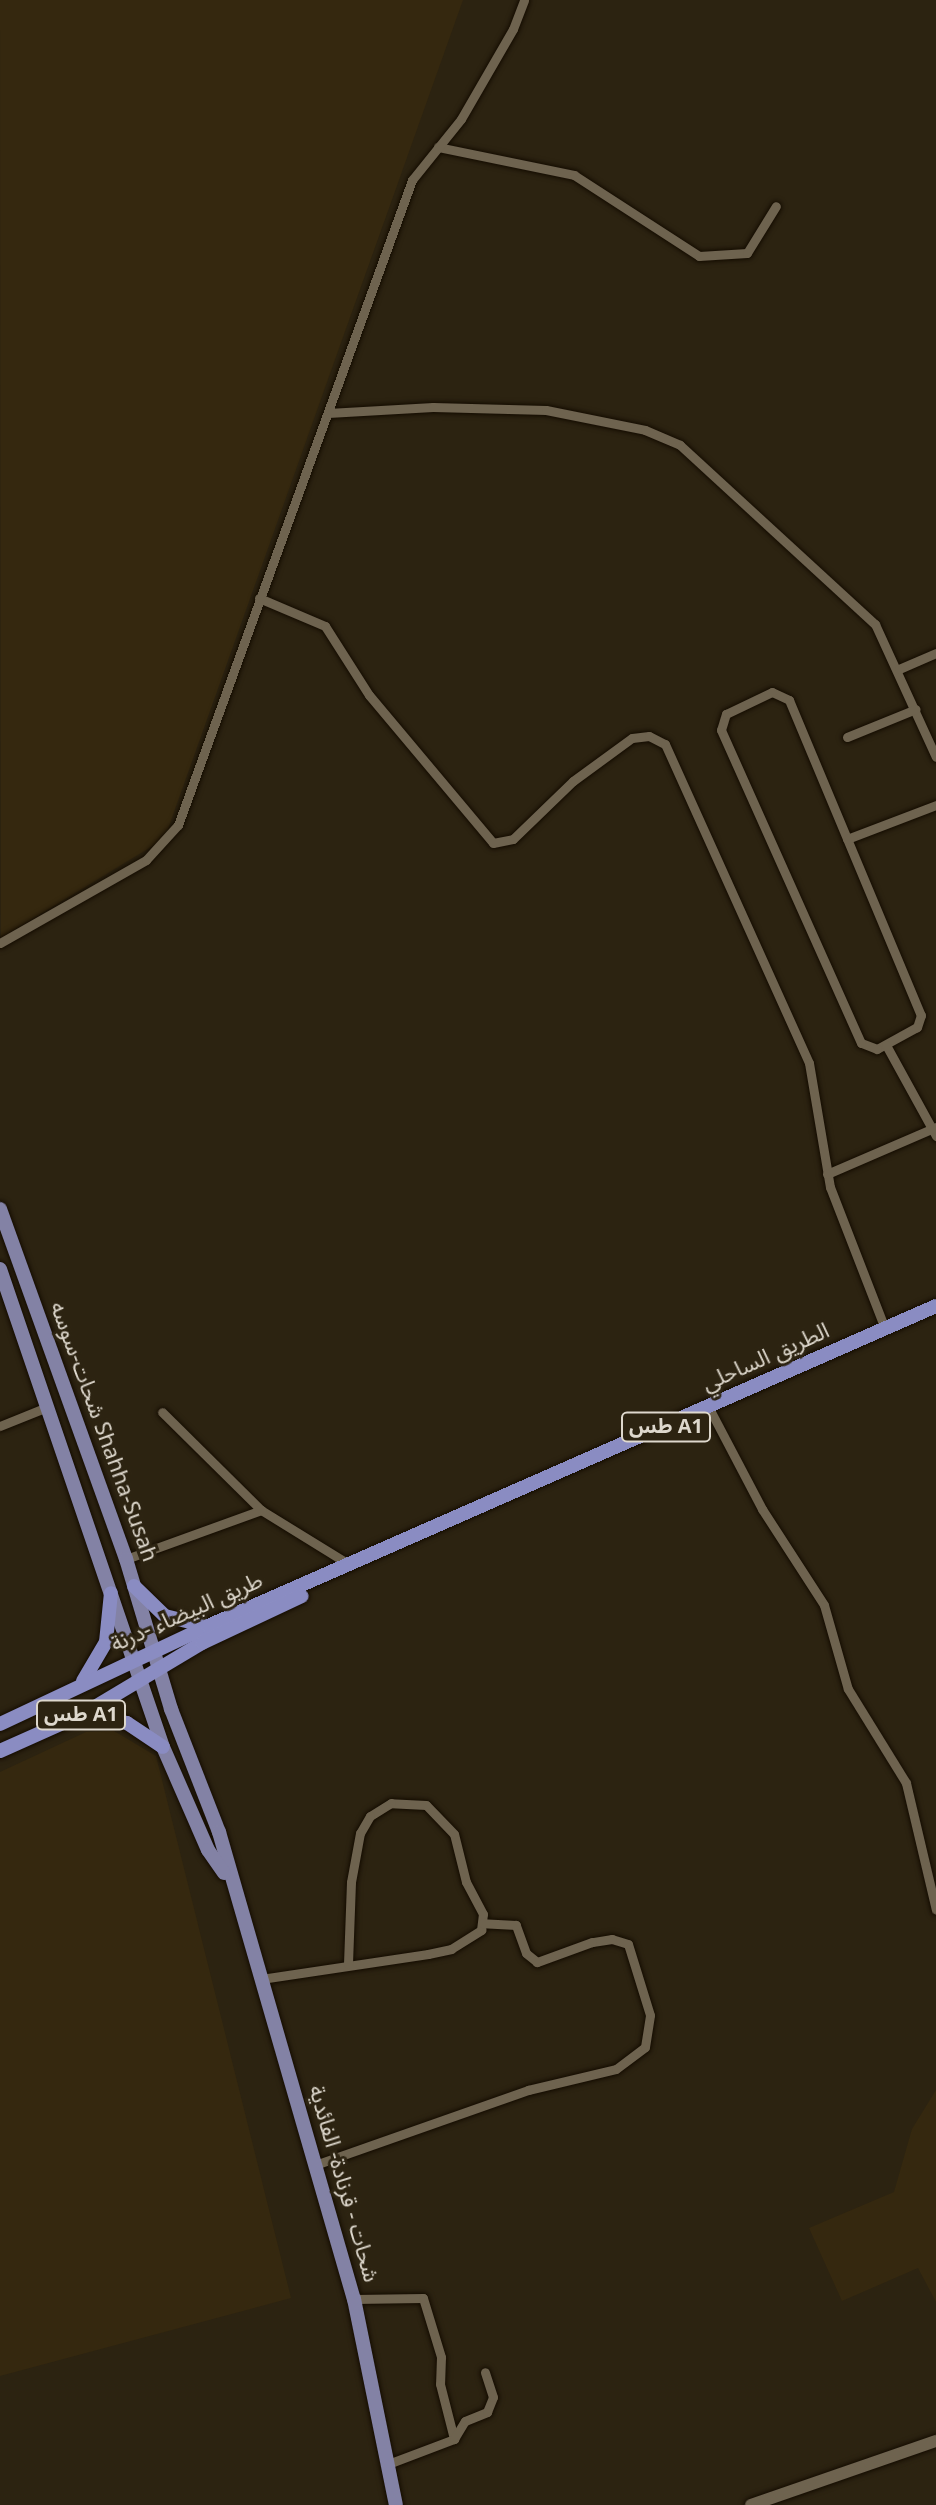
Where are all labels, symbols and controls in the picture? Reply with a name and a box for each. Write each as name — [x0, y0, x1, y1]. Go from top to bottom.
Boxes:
street label: شحات-سوسه Shahha-Susah — [44, 1298, 162, 1566]
street label: الطريق الساحلي — [698, 1318, 834, 1398]
road number: طس A1 — [620, 1411, 712, 1443]
street label: طريق البيضاء -درنة — [107, 1568, 267, 1658]
road number: طس A1 — [35, 1699, 127, 1731]
street label: شحات - قرنادة- الفائدية — [302, 2083, 384, 2285]

